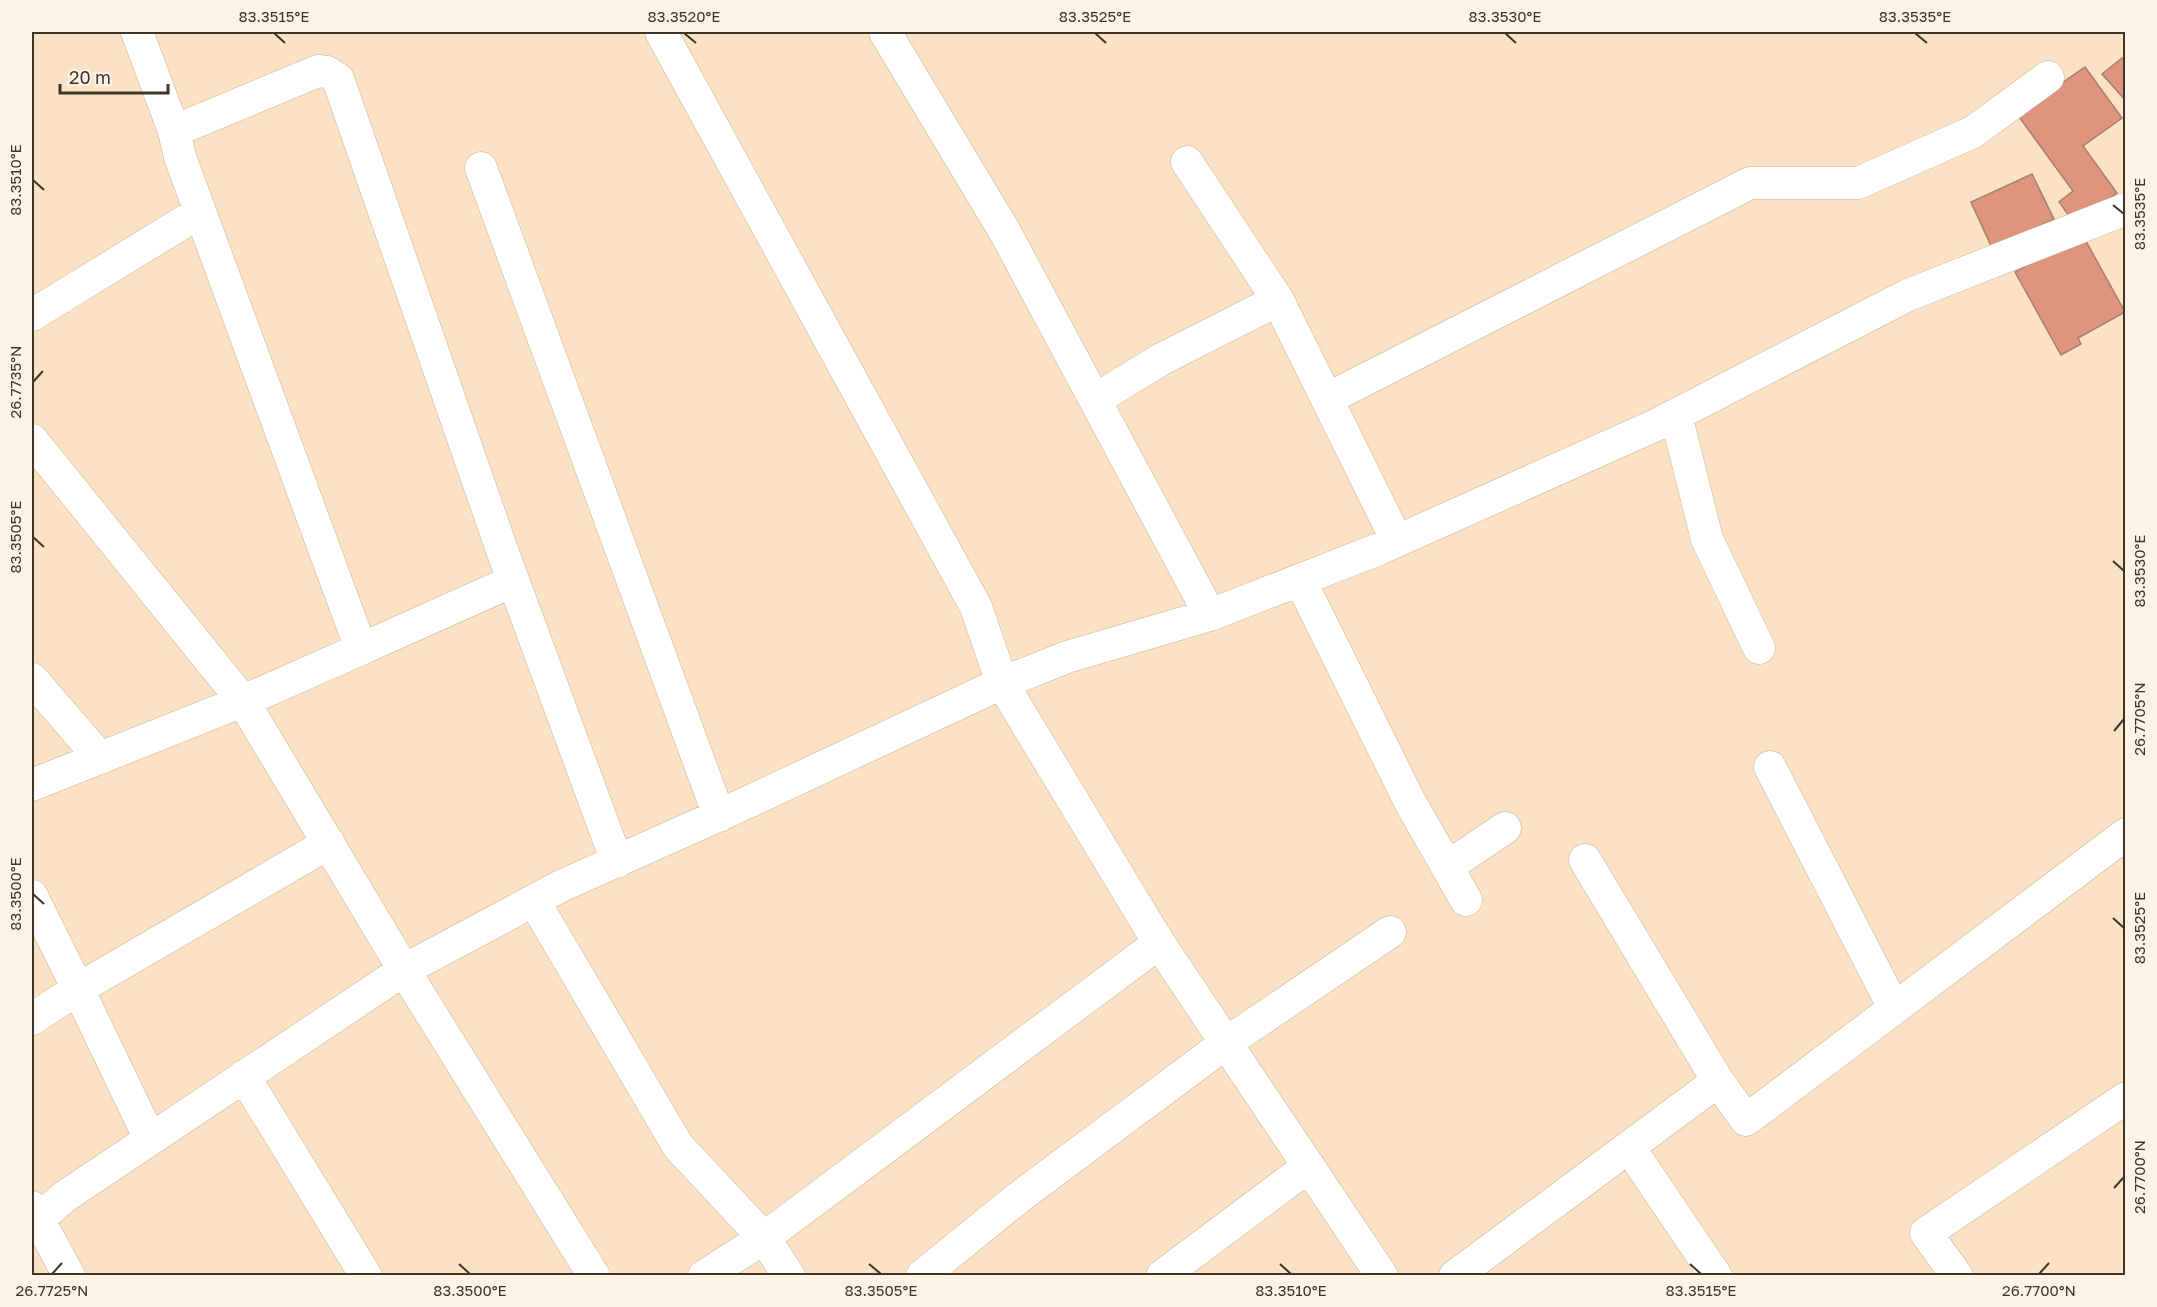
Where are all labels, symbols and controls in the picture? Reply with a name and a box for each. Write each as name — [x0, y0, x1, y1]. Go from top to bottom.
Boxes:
text: 83.3515°E — [239, 7, 309, 25]
text: 83.3520°E — [648, 7, 720, 25]
text: 83.3525°E — [1059, 7, 1131, 25]
text: 83.3530°E — [1469, 7, 1541, 25]
text: 83.3535°E — [1879, 7, 1951, 25]
scale bar — [60, 57, 168, 95]
text: 20 m — [69, 66, 111, 88]
text: 83.3510°E — [6, 144, 24, 216]
text: 83.3535°E — [2130, 178, 2148, 250]
text: 26.7735°N — [6, 346, 24, 418]
text: 83.3505°E — [6, 501, 24, 573]
text: 83.3530°E — [2130, 535, 2148, 607]
text: 26.7705°N — [2130, 682, 2148, 756]
text: 83.3500°E — [6, 857, 24, 931]
text: 83.3525°E — [2130, 892, 2148, 964]
text: 26.7700°N — [2130, 1140, 2148, 1214]
text: 26.7725°N — [16, 1281, 88, 1299]
text: 83.3500°E — [433, 1281, 507, 1299]
text: 83.3505°E — [845, 1281, 917, 1299]
text: 83.3510°E — [1255, 1281, 1327, 1299]
text: 83.3515°E — [1666, 1281, 1736, 1299]
text: 26.7700°N — [2002, 1281, 2076, 1299]

